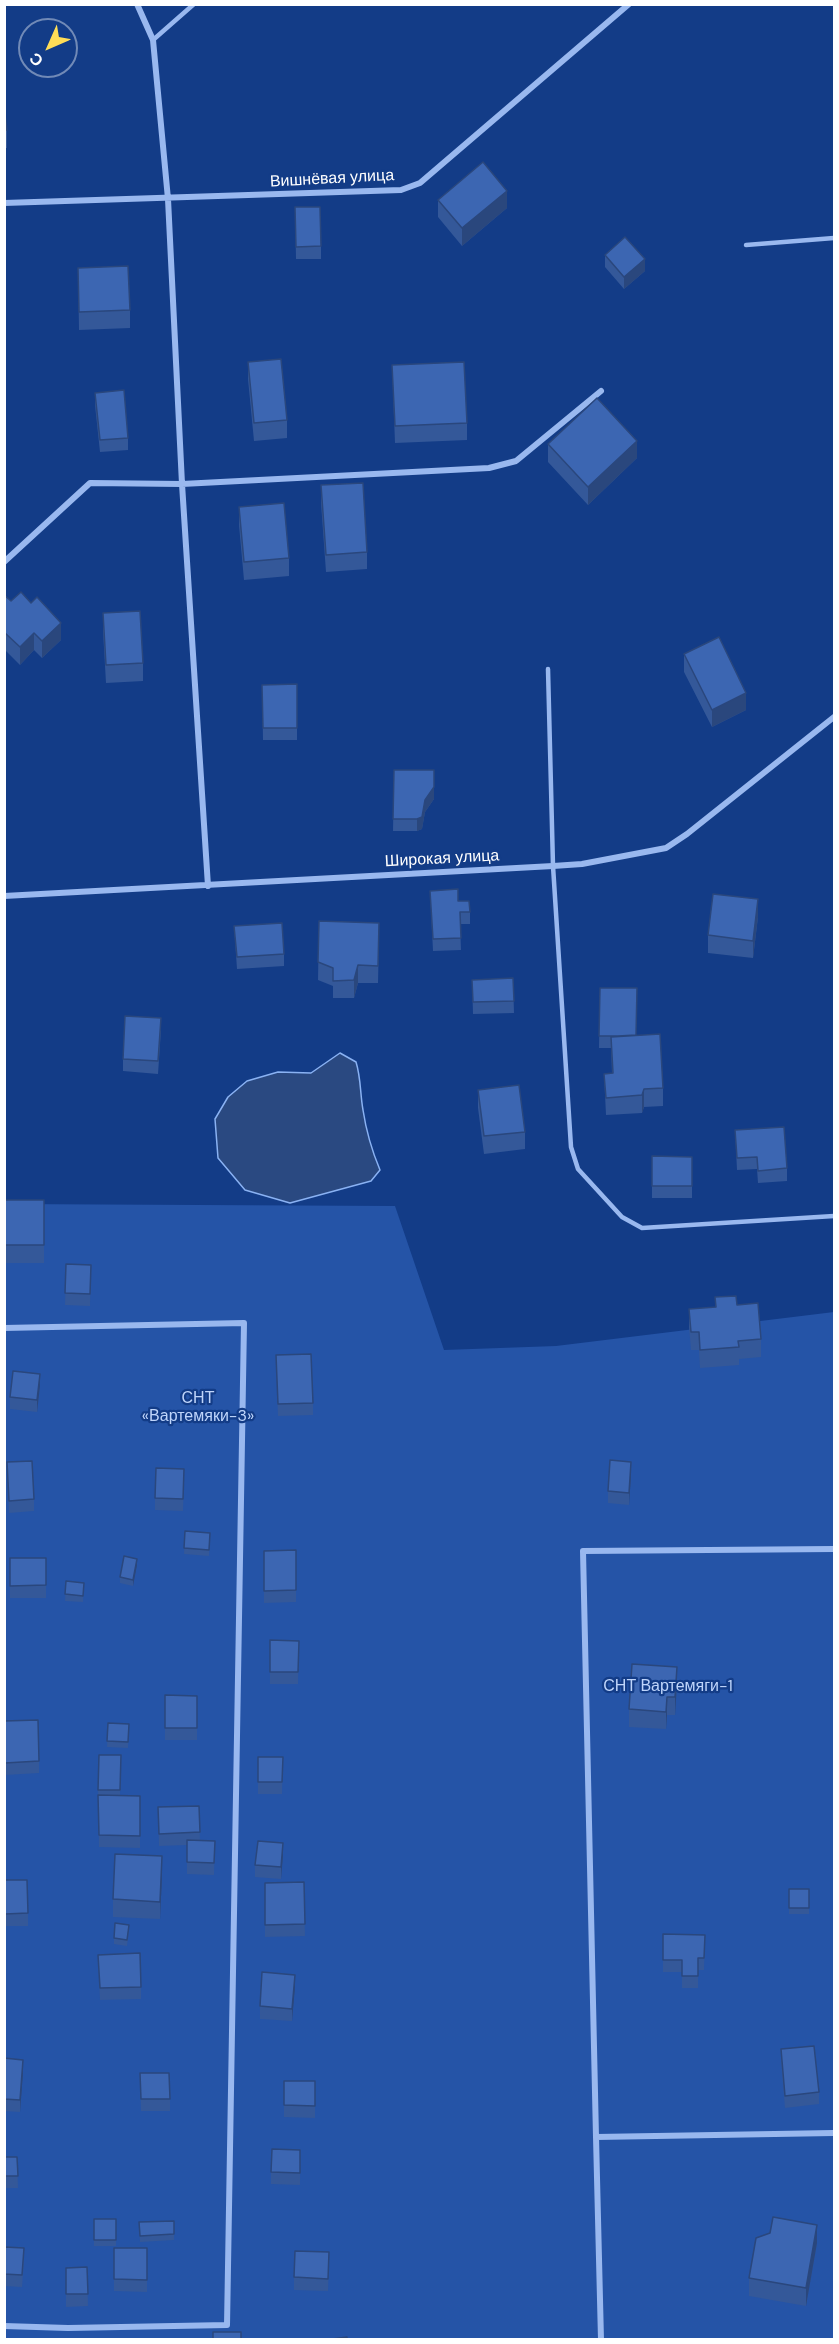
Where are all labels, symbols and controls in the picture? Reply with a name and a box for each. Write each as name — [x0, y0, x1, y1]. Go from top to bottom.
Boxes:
north arrow — [18, 18, 78, 78]
text: С — [25, 48, 48, 71]
street label: Вишнёвая улица — [269, 166, 395, 192]
street label: Широкая улица — [384, 846, 500, 872]
park label: СНТ «Вартемяки-3» — [142, 1389, 254, 1427]
park label: СНТ Вартемяги-1 — [603, 1677, 733, 1697]

